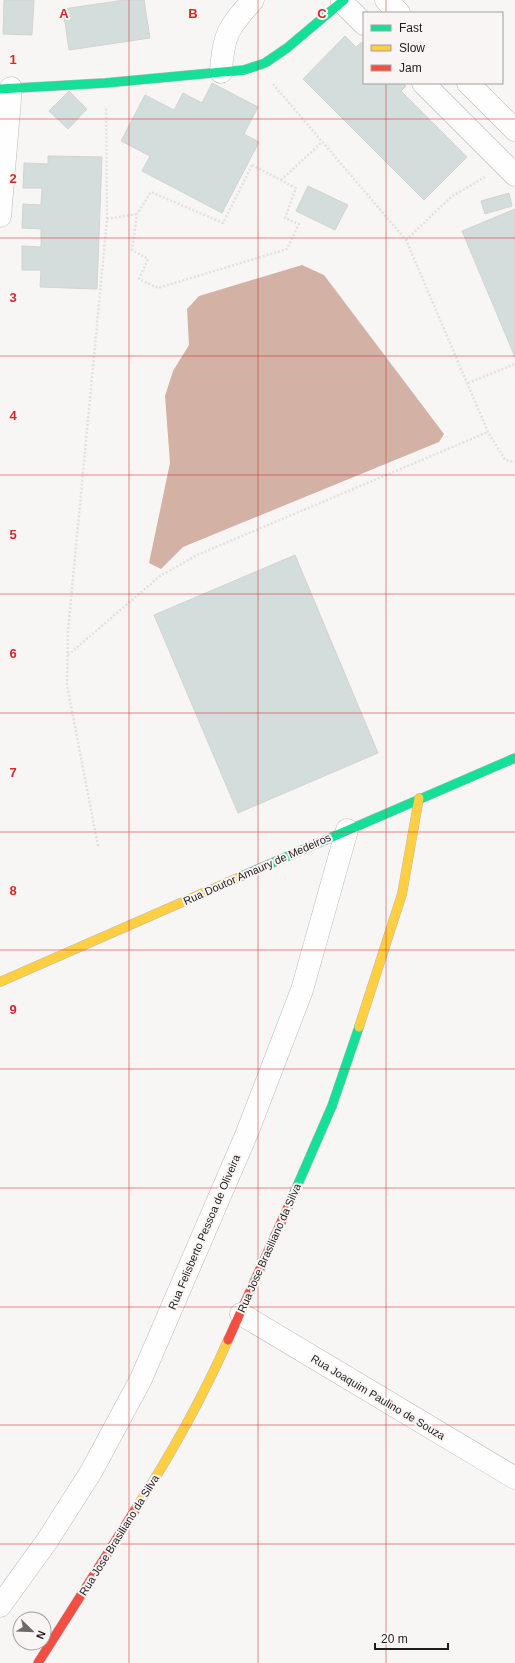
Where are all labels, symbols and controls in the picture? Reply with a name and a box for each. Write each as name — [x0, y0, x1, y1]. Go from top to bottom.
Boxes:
text: A — [59, 6, 69, 21]
text: B — [188, 6, 198, 21]
text: C — [317, 6, 327, 21]
legend — [363, 12, 503, 84]
text: Fast — [399, 21, 423, 35]
text: Slow — [399, 41, 425, 55]
text: 1 — [9, 52, 17, 67]
text: Jam — [399, 61, 422, 75]
text: 2 — [9, 171, 17, 186]
text: 3 — [9, 290, 17, 305]
text: 4 — [9, 408, 17, 423]
text: 5 — [9, 527, 17, 542]
text: 6 — [9, 646, 17, 661]
text: 7 — [9, 765, 17, 780]
street label: Rua Doutor Amaury de Medeiros — [181, 831, 333, 907]
text: 8 — [9, 883, 17, 898]
text: 9 — [9, 1002, 17, 1017]
street label: Rua Felisberto Pessoa de Oliveira — [166, 1152, 242, 1311]
street label: Rua Jose Brasiliano da Silva — [235, 1181, 303, 1314]
street label: Rua Joaquim Paulino de Souza — [309, 1352, 448, 1442]
street label: Rua Jose Brasiliano da Silva — [77, 1472, 162, 1598]
north arrow — [12, 1611, 52, 1651]
scale bar — [375, 1625, 448, 1651]
text: N — [34, 1629, 48, 1641]
text: 20 m — [381, 1632, 408, 1646]

